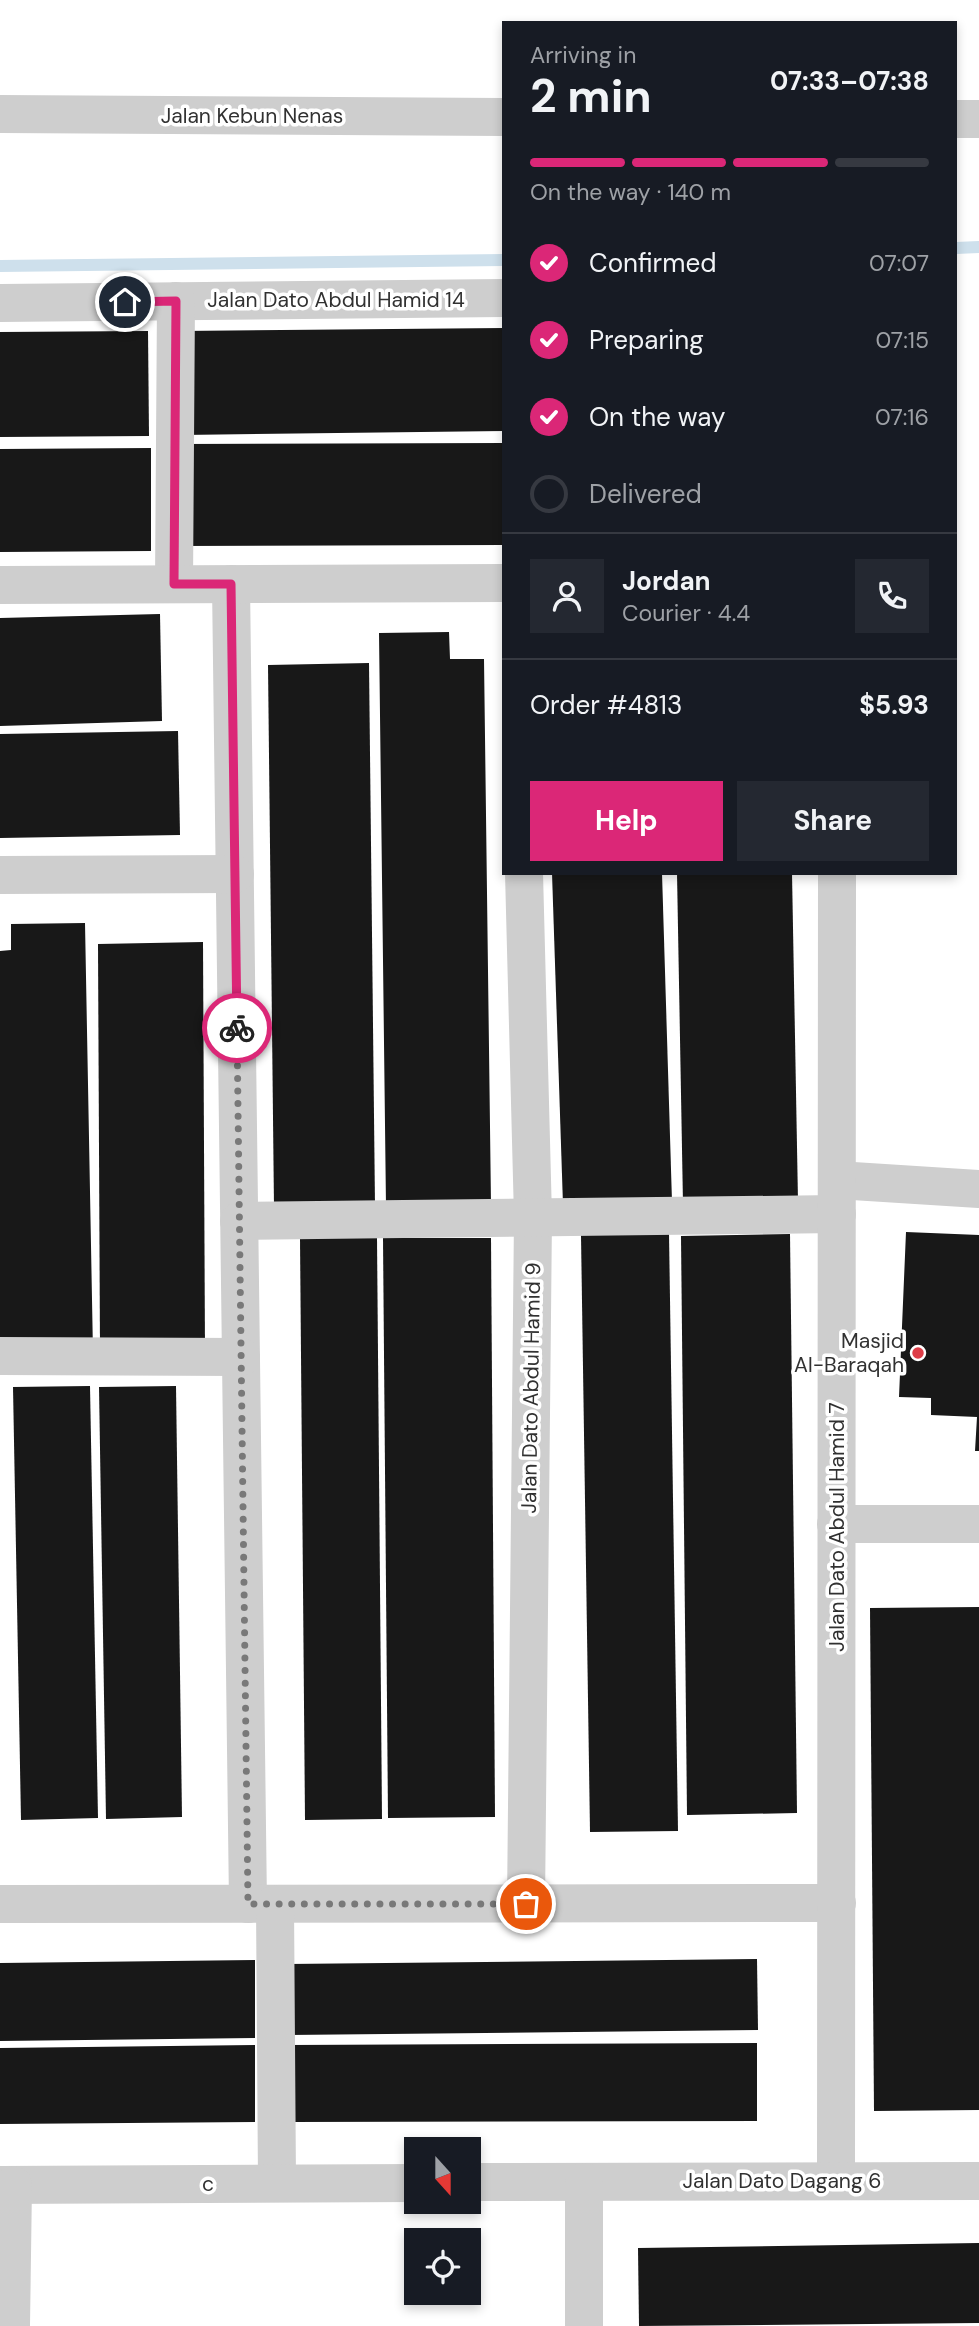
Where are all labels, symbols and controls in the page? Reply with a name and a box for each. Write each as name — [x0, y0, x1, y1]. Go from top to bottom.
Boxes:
text: Arriving in — [530, 40, 636, 70]
text: 07:33–07:38 — [770, 64, 929, 98]
text: 2 min — [530, 66, 652, 126]
street label: Jalan Kebun Nenas — [161, 102, 343, 130]
text: On the way · 140 m — [530, 177, 731, 207]
icon: check — [530, 244, 568, 282]
text: Confirmed — [589, 246, 716, 280]
text: 07:07 — [869, 248, 929, 278]
pin — [95, 272, 155, 332]
icon: home — [106, 283, 144, 321]
street label: Jalan Dato Abdul Hamid 14 — [207, 286, 465, 314]
icon: check — [530, 321, 568, 359]
text: Preparing — [589, 323, 704, 357]
text: 07:15 — [875, 325, 929, 355]
icon: check — [530, 398, 568, 436]
text: On the way — [589, 400, 725, 434]
text: 07:16 — [875, 402, 929, 432]
text: Delivered — [589, 477, 702, 511]
button: person — [530, 559, 604, 633]
button: phone — [855, 559, 929, 633]
text: Jordan — [622, 564, 711, 598]
text: Courier · 4.4 — [622, 598, 750, 628]
text: Order #4813 — [530, 688, 682, 722]
text: $5.93 — [859, 688, 929, 722]
button: Help — [530, 781, 723, 861]
button: Share — [737, 781, 929, 861]
courier — [202, 993, 272, 1063]
icon: bike — [218, 1009, 256, 1047]
street label: Jalan Dato Abdul Hamid 9 — [515, 1262, 547, 1514]
place label: Masjid Al-Baraqah — [794, 1327, 904, 1379]
marker: Masjid Al-Baraqah — [910, 1345, 926, 1361]
street label: Jalan Dato Abdul Hamid 7 — [823, 1402, 851, 1652]
pin — [496, 1874, 556, 1934]
icon: bag — [507, 1885, 545, 1923]
north arrow — [404, 2137, 481, 2214]
map controls — [404, 2137, 481, 2305]
street label: Jalan Dato Dagang 6 — [683, 2167, 881, 2195]
street label: c — [202, 2170, 214, 2198]
button: locate — [404, 2228, 481, 2305]

